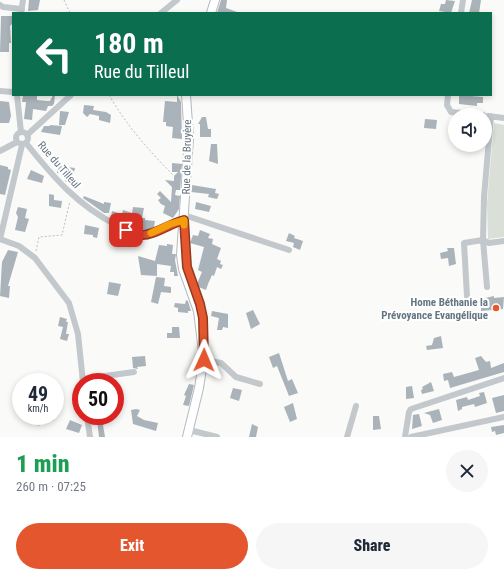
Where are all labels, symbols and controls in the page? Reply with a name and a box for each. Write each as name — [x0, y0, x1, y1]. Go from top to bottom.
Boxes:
text: 180 m — [94, 27, 164, 60]
icon: left — [28, 28, 80, 80]
text: Rue du Tilleul — [94, 61, 189, 82]
map controls — [448, 108, 492, 152]
button: sound — [448, 108, 492, 152]
street label: Rue de la Bruyère — [180, 119, 194, 195]
street label: Rue du Tilleul — [35, 139, 83, 191]
pin — [109, 213, 143, 247]
icon: arrive — [115, 219, 137, 241]
place label: Home Béthanie la Prévoyance Evangélique — [381, 296, 488, 322]
marker: Home Béthanie la Prévoyance Evangélique — [491, 303, 501, 313]
position arrow — [183, 339, 225, 381]
speed limit sign: 50 — [72, 373, 124, 425]
text: 49 — [28, 382, 48, 406]
text: km/h — [28, 403, 48, 414]
text: 1 min — [16, 450, 70, 478]
button: close — [446, 450, 488, 492]
text: 260 m · 07:25 — [16, 479, 86, 494]
button: Exit — [16, 523, 248, 569]
button: Share — [256, 523, 488, 569]

